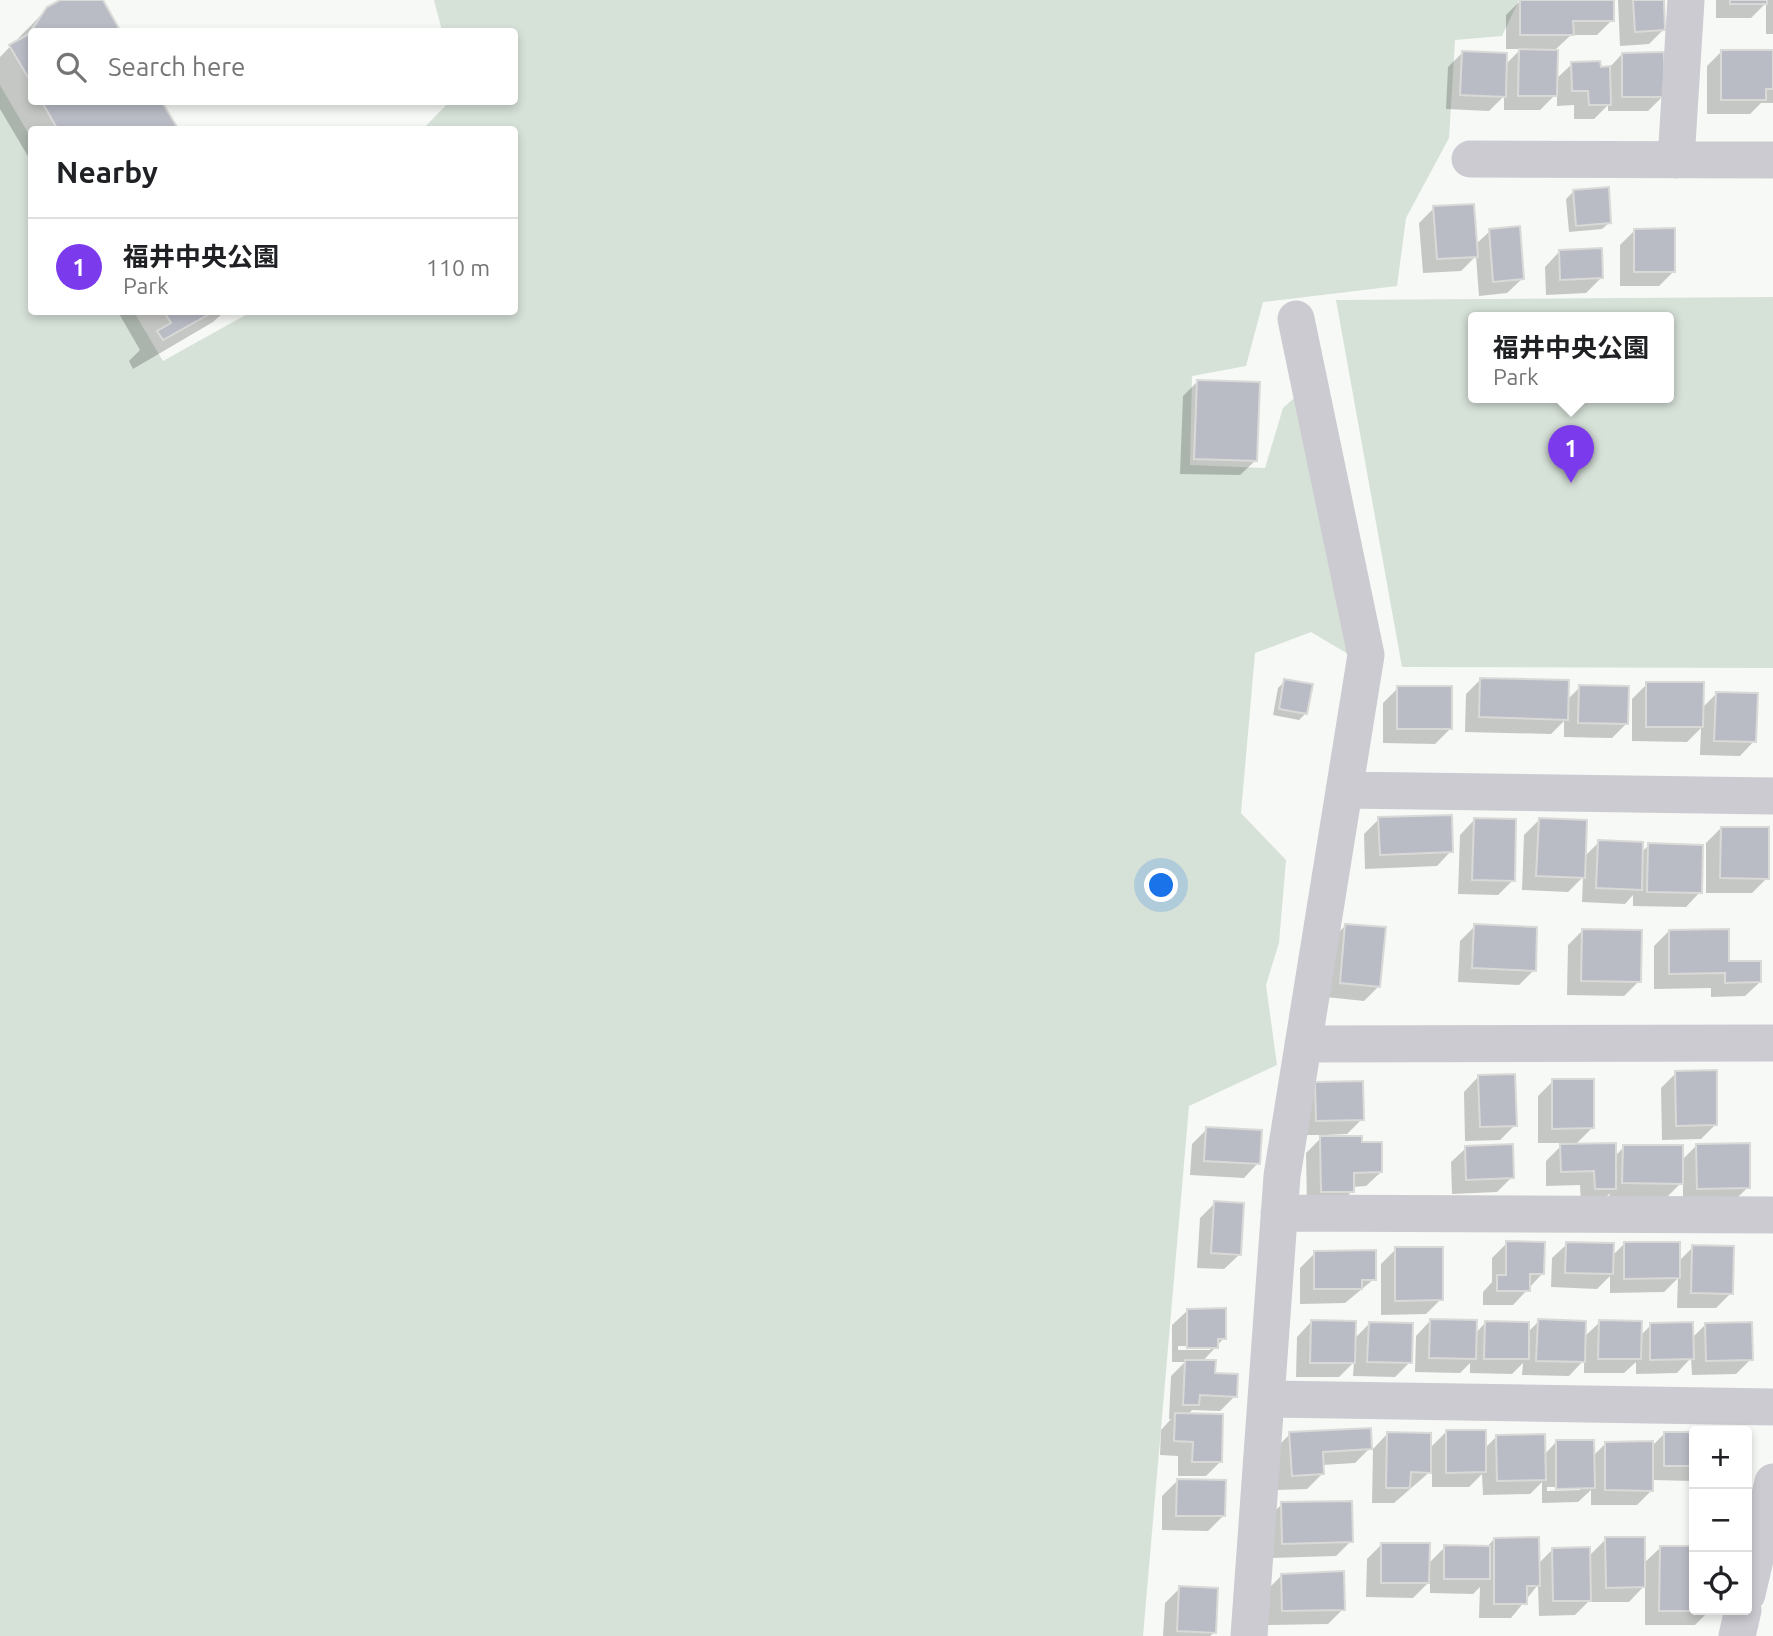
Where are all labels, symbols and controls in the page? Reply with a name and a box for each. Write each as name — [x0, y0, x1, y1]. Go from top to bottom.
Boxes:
search box — [28, 28, 518, 105]
icon: search — [52, 48, 90, 86]
text: Search here — [108, 52, 245, 81]
text: Nearby — [56, 155, 158, 189]
text: 福井中央公園 — [123, 242, 279, 271]
text: 1 — [73, 255, 85, 280]
text: 110 m — [426, 255, 490, 280]
text: Park — [123, 273, 169, 298]
popup — [1468, 312, 1674, 403]
text: 福井中央公園 — [1493, 333, 1649, 362]
text: Park — [1493, 364, 1539, 389]
pin: 1 — [1548, 425, 1594, 483]
your location — [1144, 868, 1178, 902]
map controls — [1689, 1426, 1752, 1615]
button: + — [1689, 1426, 1752, 1489]
button: − — [1689, 1489, 1752, 1552]
button: locate — [1689, 1552, 1752, 1615]

